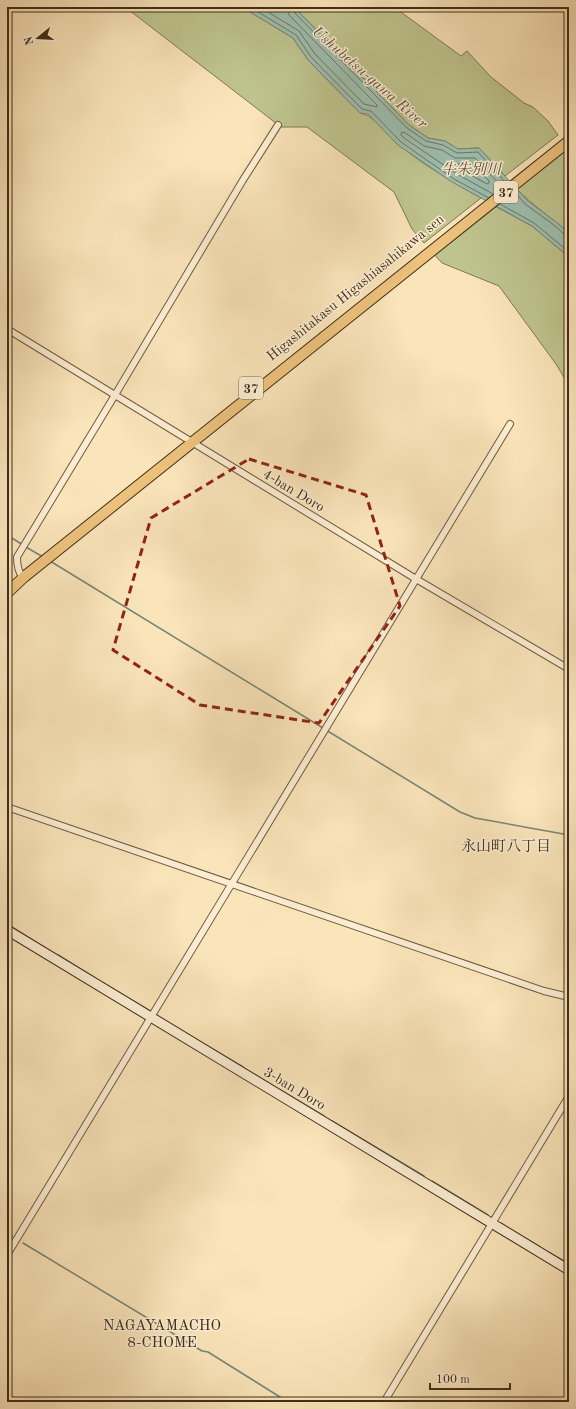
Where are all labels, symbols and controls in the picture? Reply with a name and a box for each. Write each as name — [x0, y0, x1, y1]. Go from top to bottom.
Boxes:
north arrow — [18, 18, 58, 58]
water label: Ushubetsu-gawa River — [309, 24, 430, 132]
text: N — [23, 34, 36, 46]
water label: 牛朱別川 — [441, 161, 503, 178]
road number: 37 — [494, 181, 518, 203]
street label: Higashitakasu Higashiasahikawa sen — [264, 212, 447, 364]
road number: 37 — [239, 377, 263, 399]
street label: 4-ban Doro — [260, 467, 327, 515]
district label: 永山町八丁目 — [461, 838, 551, 855]
street label: 3-ban Doro — [261, 1065, 328, 1113]
district label: NAGAYAMACHO 8-CHOME — [103, 1319, 221, 1351]
scale bar — [430, 1365, 510, 1391]
text: 100 m — [436, 1374, 470, 1386]

